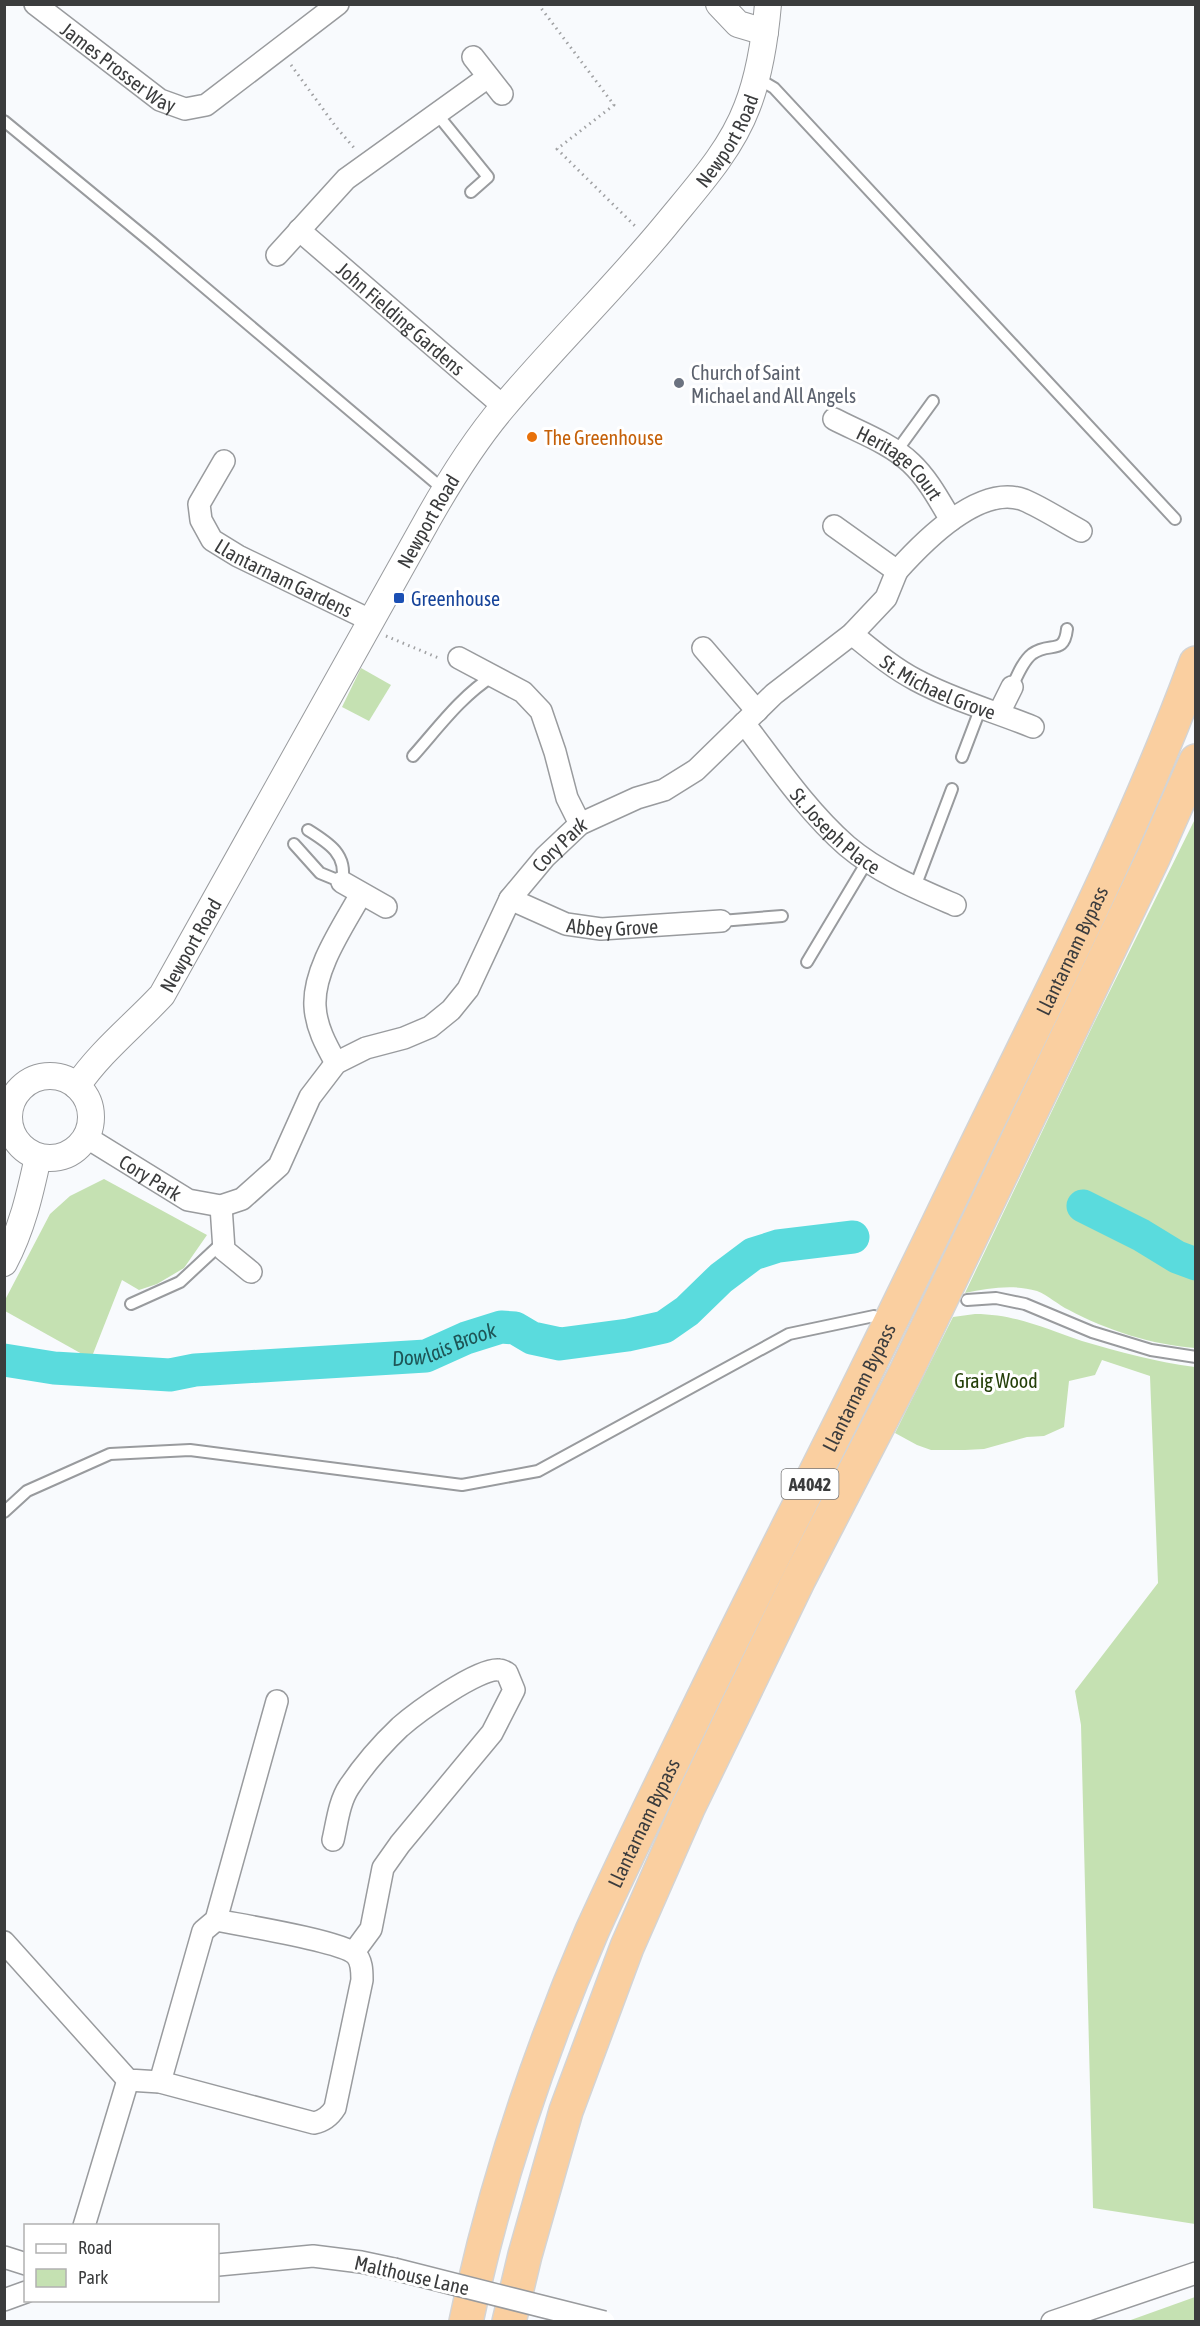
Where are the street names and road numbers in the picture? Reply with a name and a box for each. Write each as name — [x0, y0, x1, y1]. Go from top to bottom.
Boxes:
street label: James Prosser Way — [57, 17, 179, 116]
street label: Newport Road — [690, 91, 762, 191]
street label: John Fielding Gardens — [333, 257, 470, 380]
street label: Heritage Court — [853, 420, 948, 504]
street label: Newport Road — [392, 470, 463, 572]
street label: Llantarnam Gardens — [211, 533, 356, 621]
street label: St. Michael Grove — [876, 649, 999, 723]
street label: St. Joseph Place — [786, 783, 885, 878]
street label: Cory Park — [527, 811, 590, 876]
street label: Llantarnam Bypass — [1031, 882, 1112, 1018]
street label: Newport Road — [155, 894, 225, 996]
street label: Abbey Grove — [565, 913, 659, 941]
street label: Cory Park — [115, 1149, 186, 1205]
street label: Llantarnam Bypass — [817, 1319, 900, 1455]
road number: A4042 — [782, 1469, 838, 1499]
street label: Llantarnam Bypass — [602, 1755, 684, 1891]
street label: Malthouse Lane — [352, 2251, 472, 2299]

